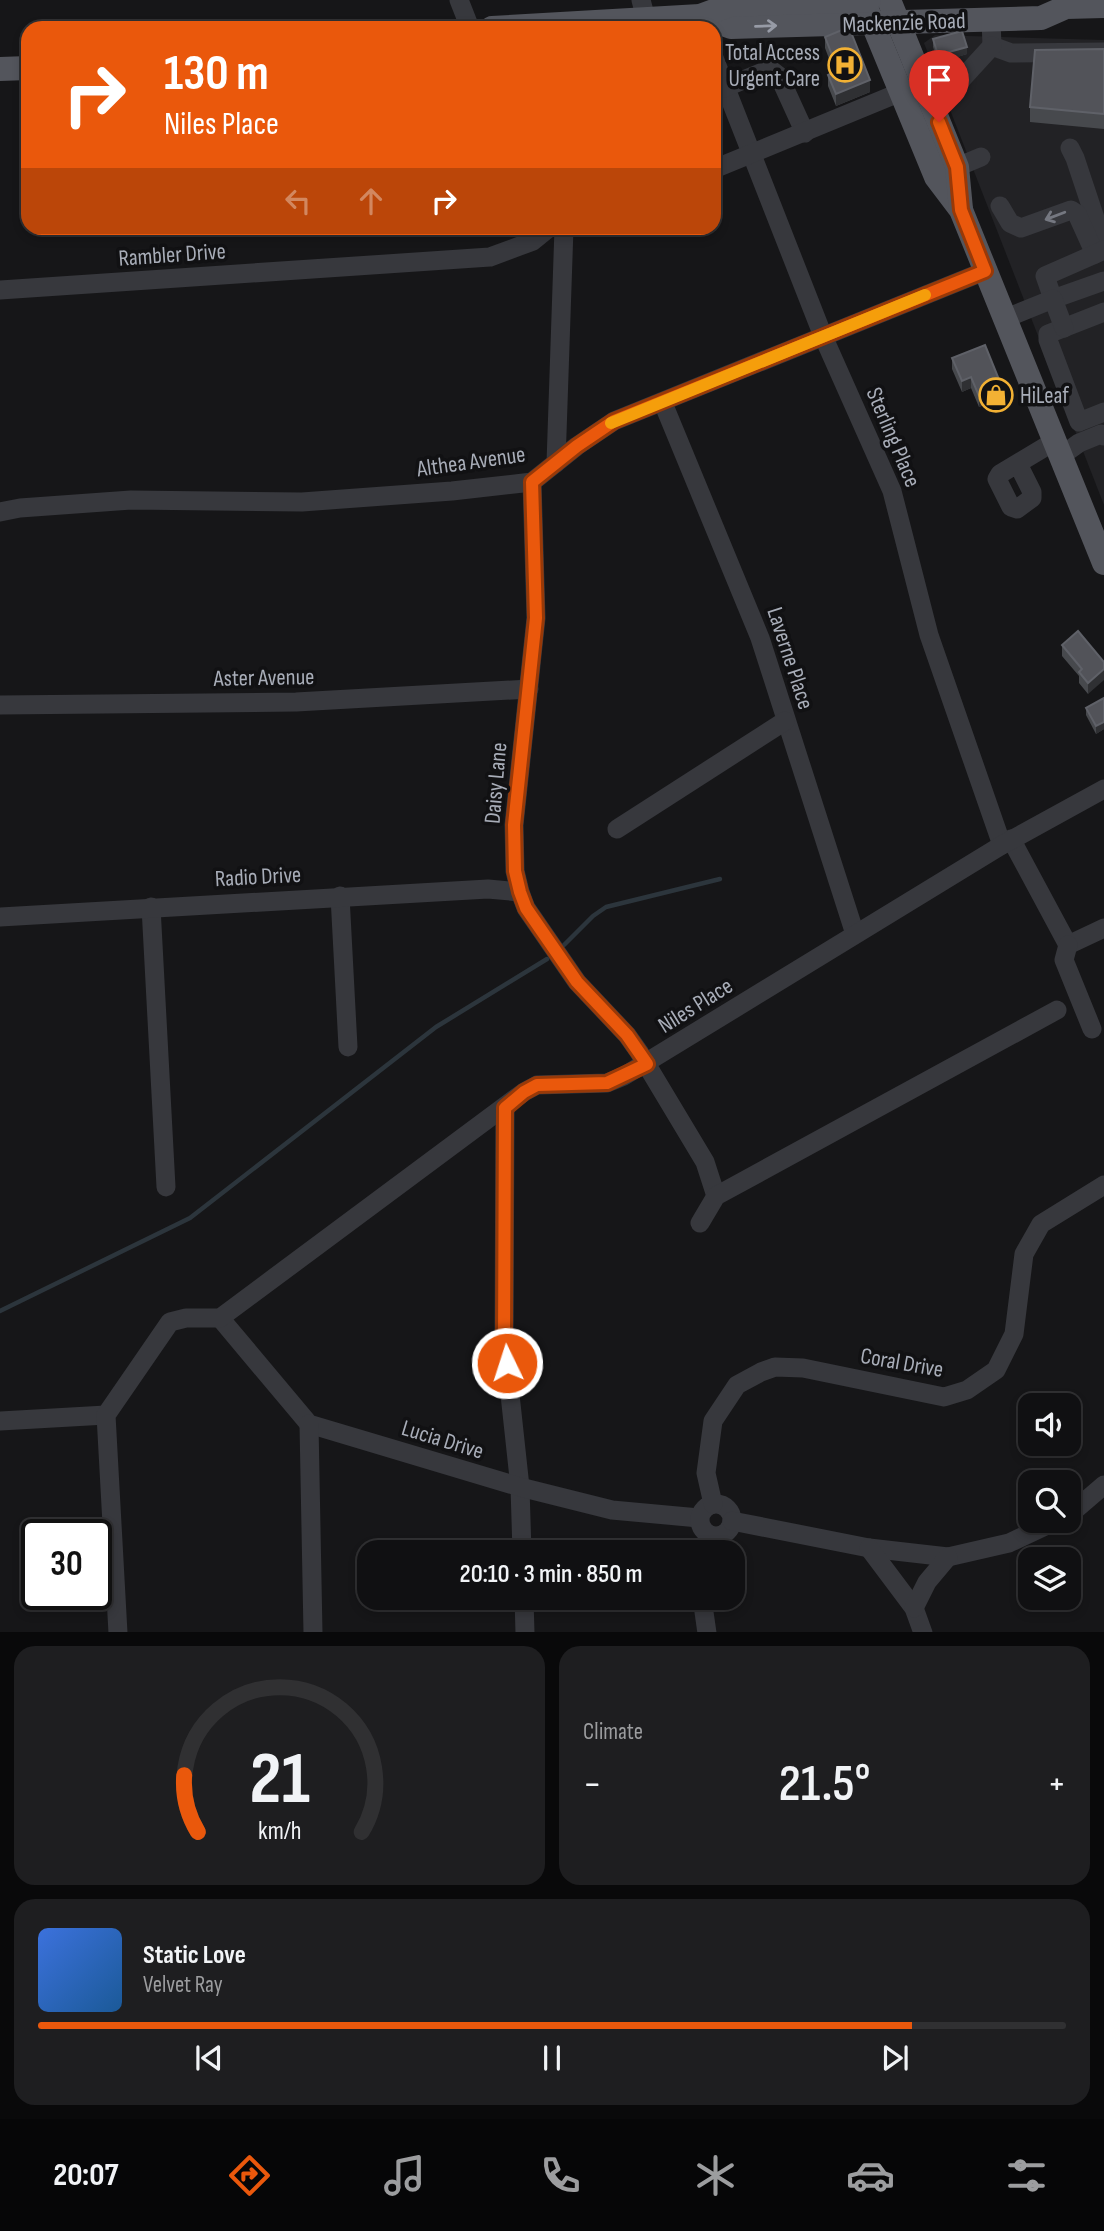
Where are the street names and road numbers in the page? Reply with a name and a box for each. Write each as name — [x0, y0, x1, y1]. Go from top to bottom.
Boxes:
street label: Mackenzie Road — [842, 7, 966, 39]
street label: Rambler Drive — [118, 237, 227, 273]
street label: Sterling Place — [860, 383, 927, 491]
street label: Althea Avenue — [414, 441, 527, 484]
street label: Laverne Place — [760, 604, 820, 713]
street label: Aster Avenue — [212, 663, 315, 693]
street label: Daisy Lane — [478, 741, 513, 825]
street label: Radio Drive — [214, 861, 302, 893]
street label: Niles Place — [653, 972, 738, 1040]
street label: Coral Drive — [858, 1342, 945, 1384]
street label: Lucia Drive — [398, 1414, 487, 1466]

